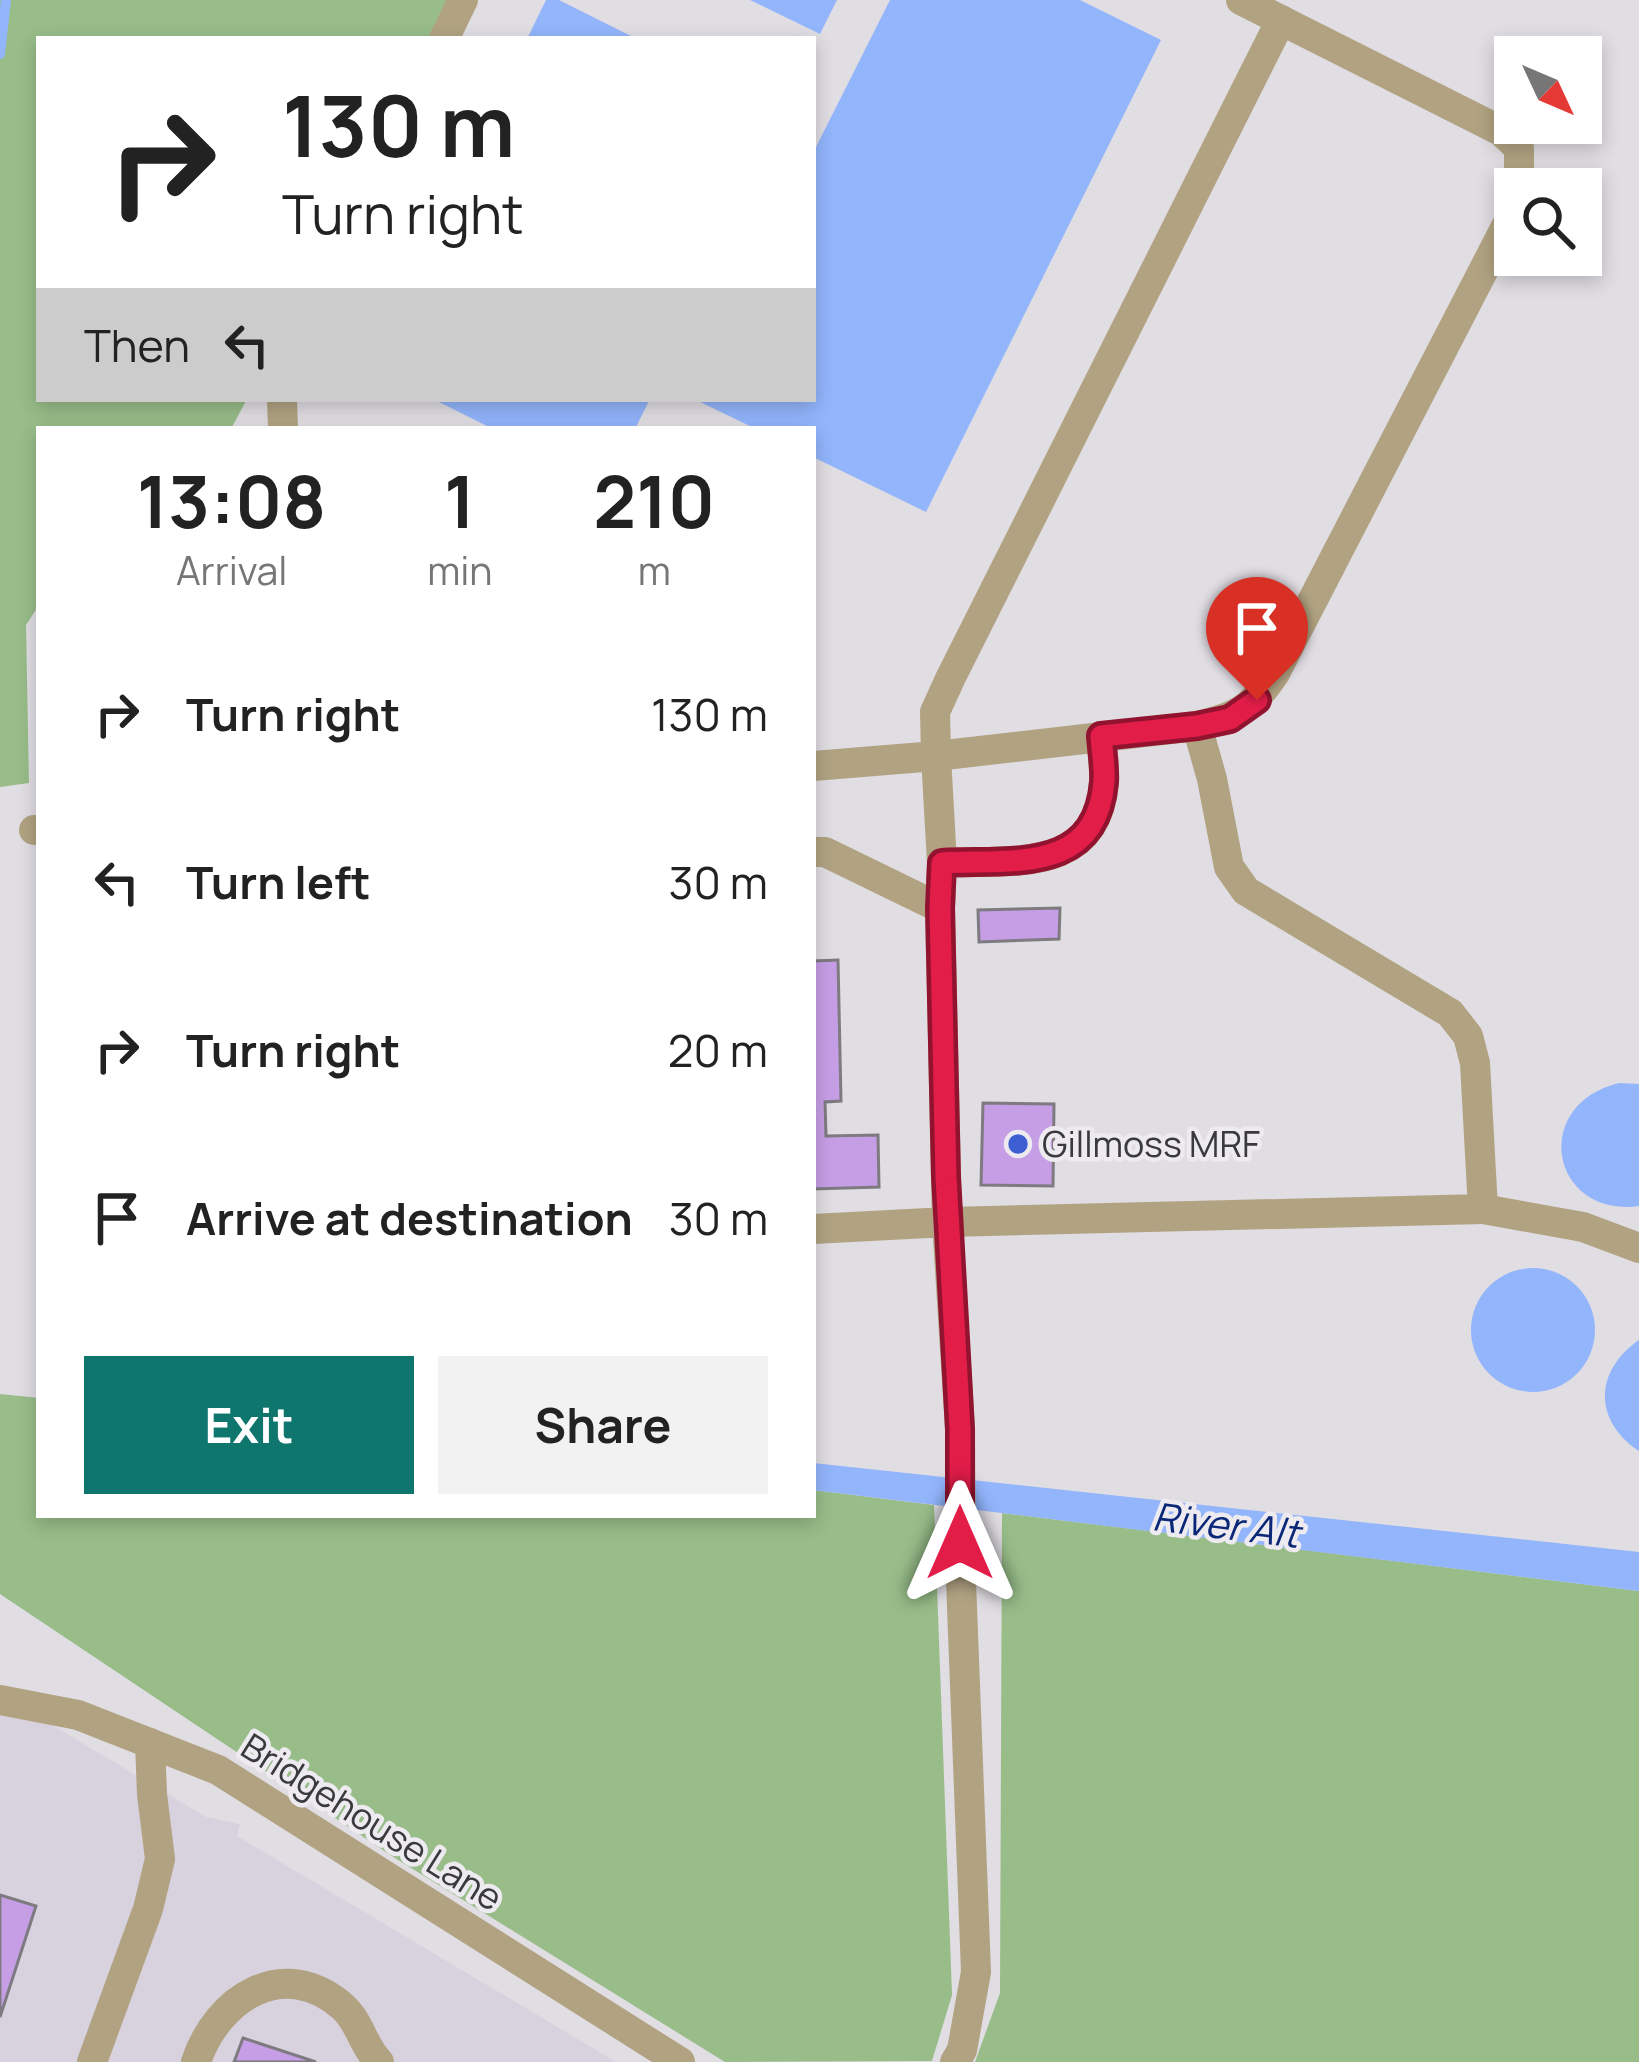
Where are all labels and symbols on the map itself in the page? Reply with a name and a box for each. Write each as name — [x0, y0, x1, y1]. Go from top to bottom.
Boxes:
north arrow — [1494, 36, 1602, 144]
pin — [1206, 577, 1308, 700]
place label: Gillmoss MRF — [1042, 1119, 1260, 1168]
marker: Gillmoss MRF — [1005, 1131, 1031, 1157]
position arrow — [897, 1480, 1023, 1606]
water label: River Alt — [1150, 1488, 1307, 1560]
street label: Bridgehouse Lane — [232, 1722, 512, 1922]

